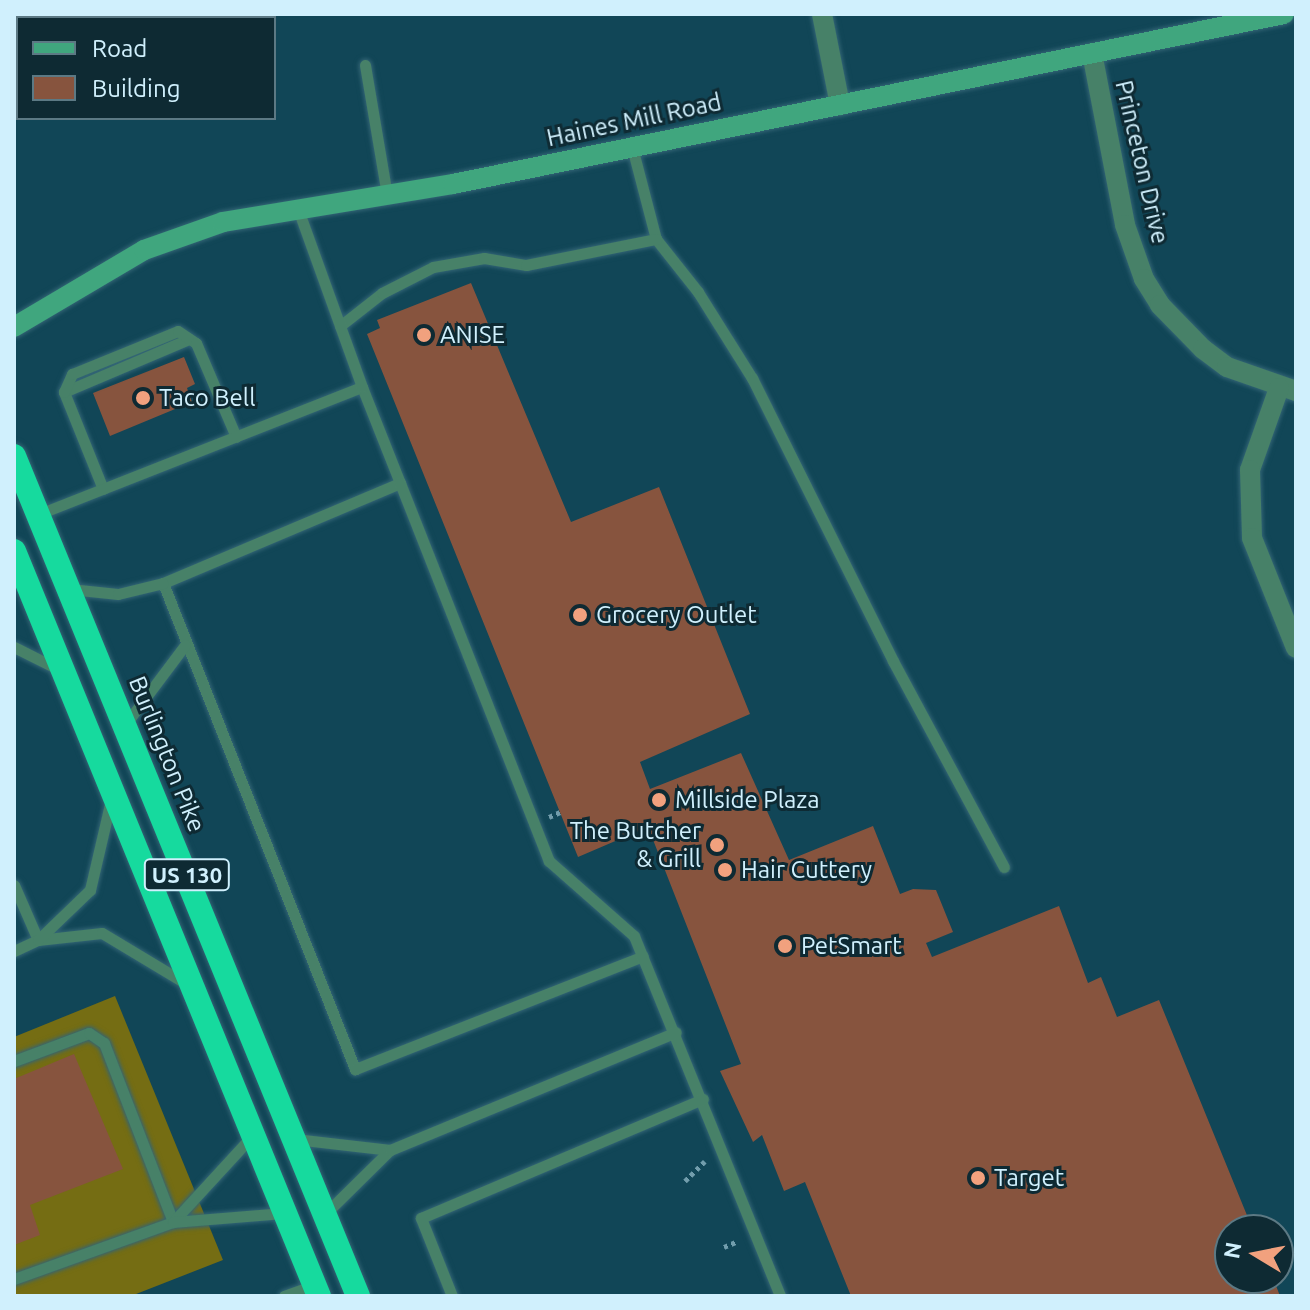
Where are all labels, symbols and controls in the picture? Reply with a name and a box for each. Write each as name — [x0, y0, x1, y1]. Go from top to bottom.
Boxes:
legend — [16, 16, 276, 120]
text: Road — [92, 35, 147, 62]
text: Building — [92, 75, 180, 102]
street label: Princeton Drive — [1109, 78, 1175, 246]
street label: Haines Mill Road — [544, 87, 724, 153]
place label: ANISE — [440, 321, 505, 349]
marker: ANISE — [415, 326, 433, 344]
place label: Taco Bell — [159, 384, 255, 412]
marker: Taco Bell — [134, 389, 152, 407]
place label: Grocery Outlet — [596, 601, 757, 629]
marker: Grocery Outlet — [571, 606, 589, 624]
street label: Burlington Pike — [123, 672, 211, 836]
place label: Millside Plaza — [675, 786, 820, 814]
marker: Millside Plaza — [650, 791, 668, 809]
place label: The Butcher & Grill — [570, 817, 701, 873]
marker: The Butcher & Grill — [708, 836, 726, 854]
place label: Hair Cuttery — [741, 856, 872, 884]
road number: US 130 — [143, 857, 231, 893]
marker: Hair Cuttery — [716, 861, 734, 879]
place label: PetSmart — [801, 932, 902, 960]
marker: PetSmart — [776, 937, 794, 955]
place label: Target — [994, 1164, 1064, 1192]
marker: Target — [969, 1169, 987, 1187]
north arrow — [1214, 1214, 1294, 1294]
text: N — [1218, 1240, 1246, 1260]

